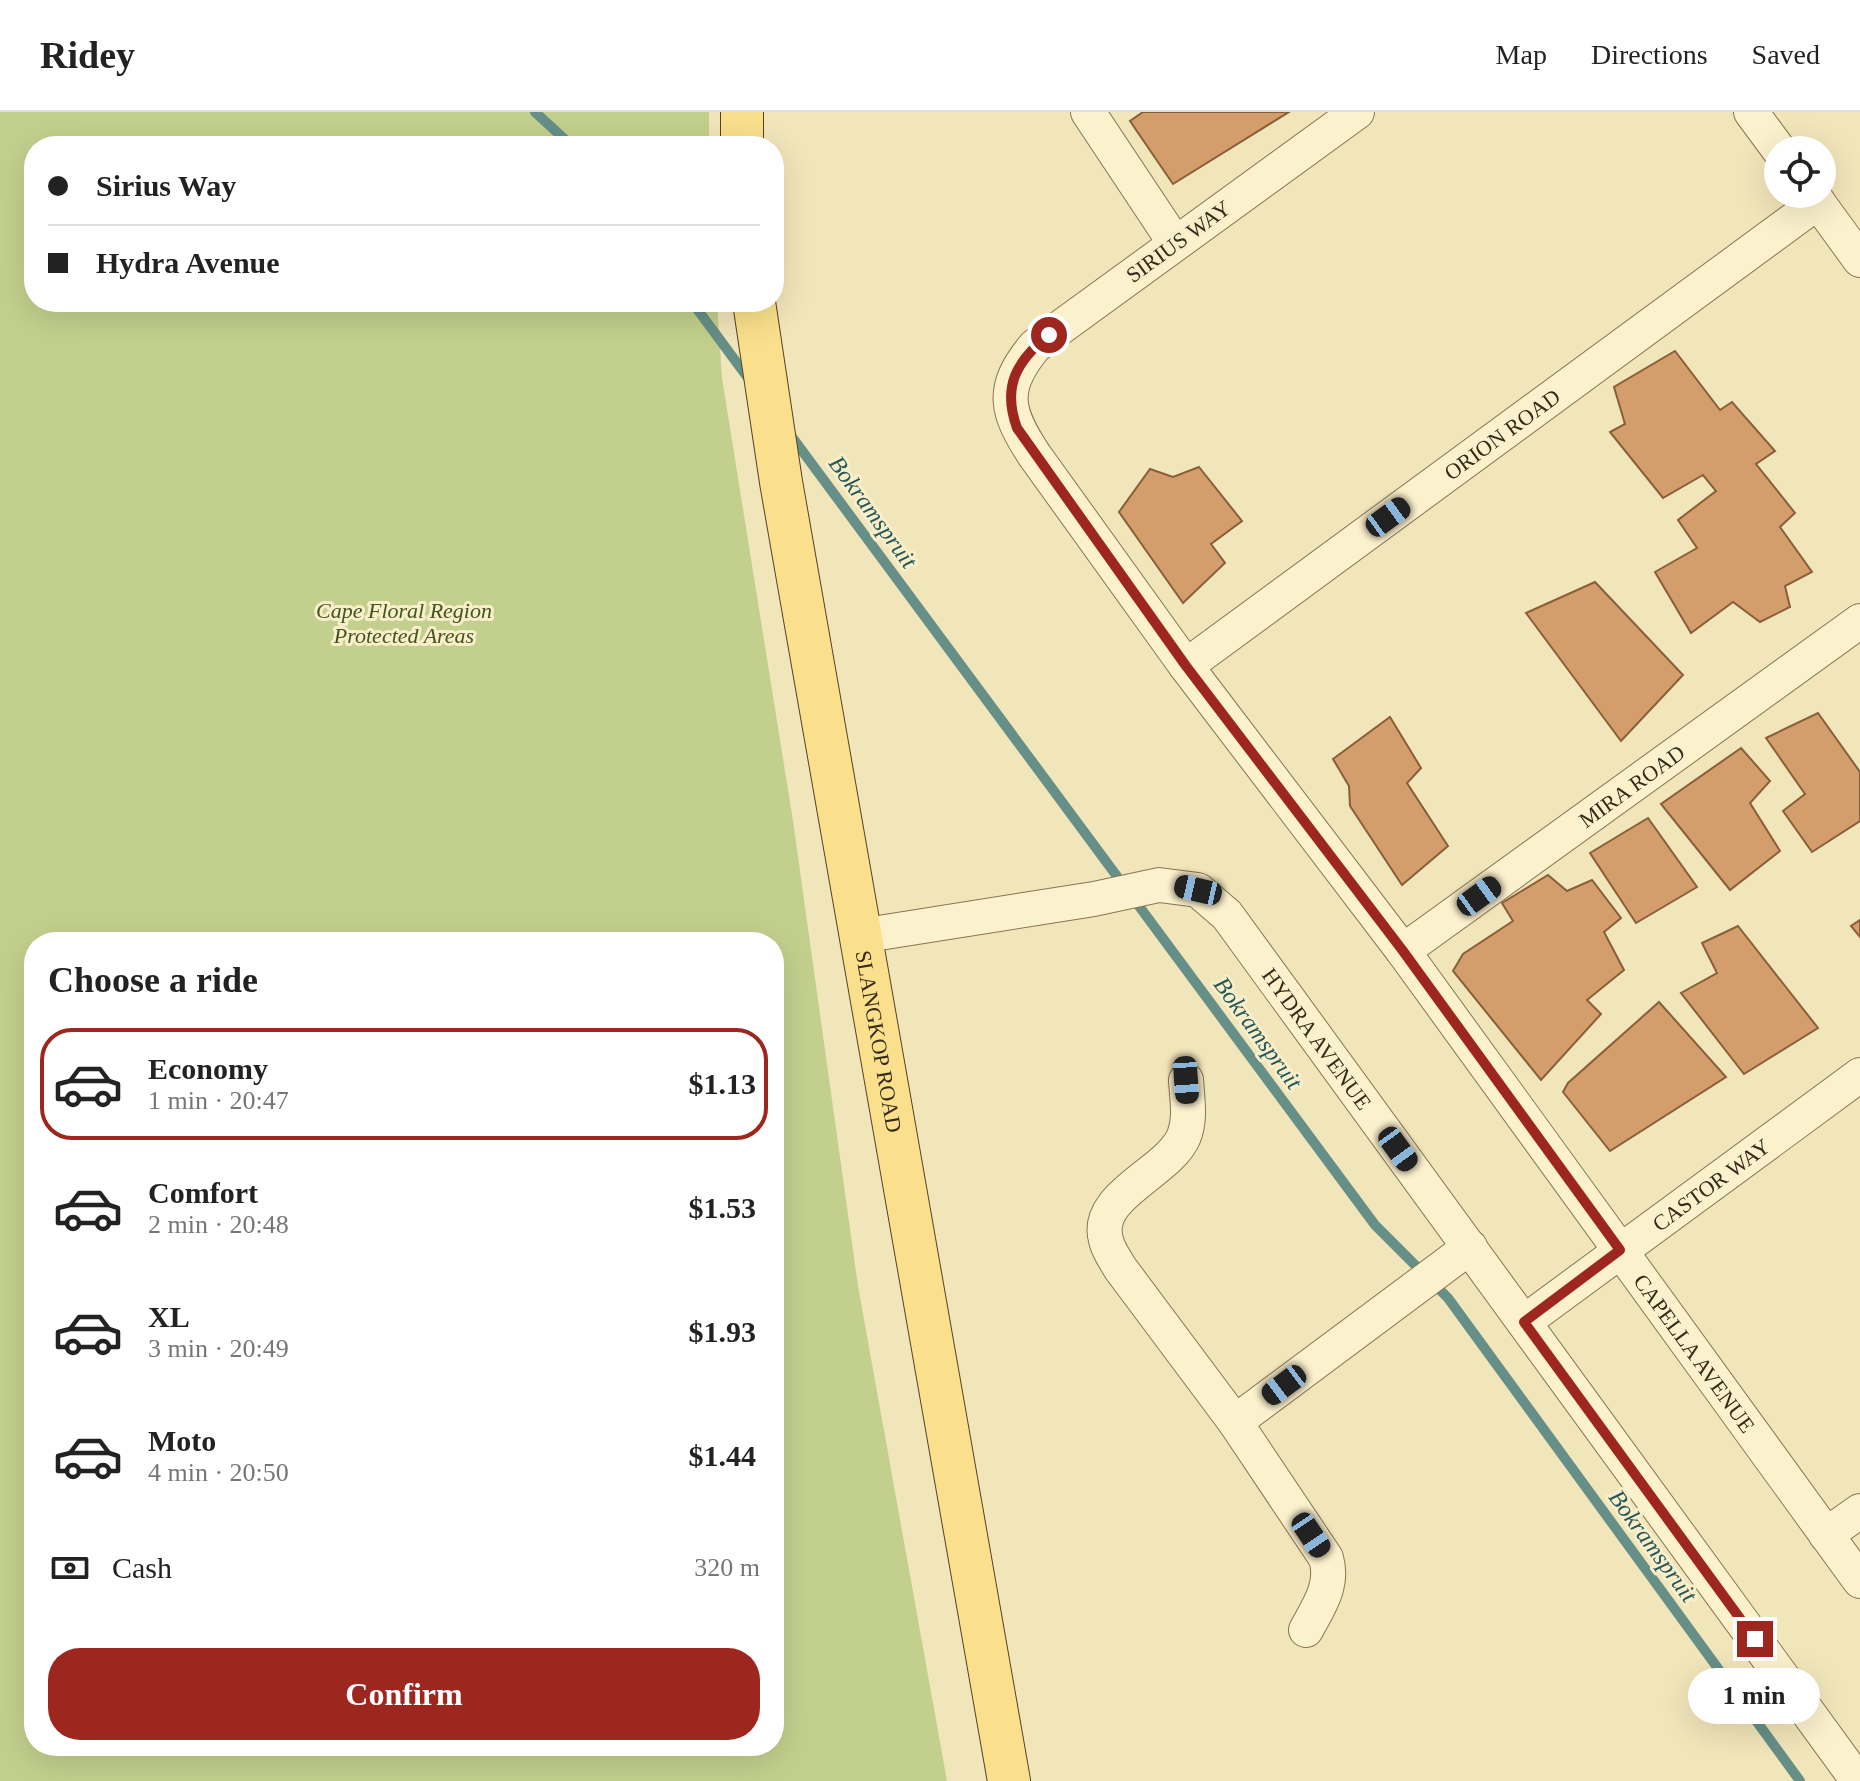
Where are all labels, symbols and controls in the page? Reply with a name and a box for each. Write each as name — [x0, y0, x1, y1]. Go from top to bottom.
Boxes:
text: Ridey — [40, 34, 135, 76]
text: Map — [1496, 39, 1547, 70]
text: Directions — [1591, 39, 1708, 70]
text: Saved — [1752, 39, 1820, 70]
map controls — [1764, 136, 1836, 208]
button: locate — [1764, 136, 1836, 208]
text: Sirius Way — [96, 169, 236, 202]
street label: SIRIUS WAY — [1121, 195, 1235, 288]
text: Hydra Avenue — [96, 246, 280, 279]
route start — [1031, 317, 1067, 353]
street label: ORION ROAD — [1439, 384, 1565, 485]
water label: Bokramspruit — [824, 451, 923, 574]
car — [1362, 493, 1414, 541]
park label: Cape Floral Region Protected Areas — [316, 598, 492, 648]
street label: MIRA ROAD — [1574, 740, 1690, 833]
car — [1453, 872, 1505, 920]
car — [1172, 873, 1224, 907]
street label: SLANGKOP ROAD — [850, 949, 907, 1135]
text: Choose a ride — [48, 960, 258, 1000]
street label: HYDRA AVENUE — [1257, 963, 1377, 1115]
water label: Bokramspruit — [1209, 972, 1308, 1095]
icon: car — [52, 1048, 124, 1120]
text: Economy — [148, 1052, 268, 1085]
car — [1172, 1055, 1200, 1105]
text: $1.13 — [689, 1067, 756, 1100]
text: 1 min · 20:47 — [148, 1086, 289, 1115]
car — [1374, 1123, 1422, 1175]
street label: CASTOR WAY — [1648, 1133, 1775, 1236]
icon: car — [52, 1172, 124, 1244]
text: Comfort — [148, 1176, 258, 1209]
text: $1.53 — [689, 1191, 756, 1224]
text: 2 min · 20:48 — [148, 1210, 289, 1239]
street label: CAPELLA AVENUE — [1628, 1269, 1760, 1437]
icon: car — [52, 1296, 124, 1368]
text: XL — [148, 1300, 190, 1333]
text: $1.93 — [689, 1315, 756, 1348]
text: 3 min · 20:49 — [148, 1334, 289, 1363]
car — [1258, 1361, 1310, 1409]
icon: car — [52, 1420, 124, 1492]
text: Moto — [148, 1424, 216, 1457]
text: $1.44 — [689, 1439, 756, 1472]
text: 4 min · 20:50 — [148, 1458, 289, 1487]
water label: Bokramspruit — [1604, 1485, 1703, 1608]
car — [1288, 1508, 1334, 1562]
icon: cash — [48, 1546, 92, 1590]
text: Cash — [112, 1551, 172, 1584]
text: 320 m — [694, 1553, 760, 1582]
route end — [1737, 1621, 1773, 1657]
button: Confirm — [48, 1648, 760, 1740]
callout: 1 min — [1689, 1667, 1821, 1723]
text: 1 min — [1723, 1681, 1785, 1710]

